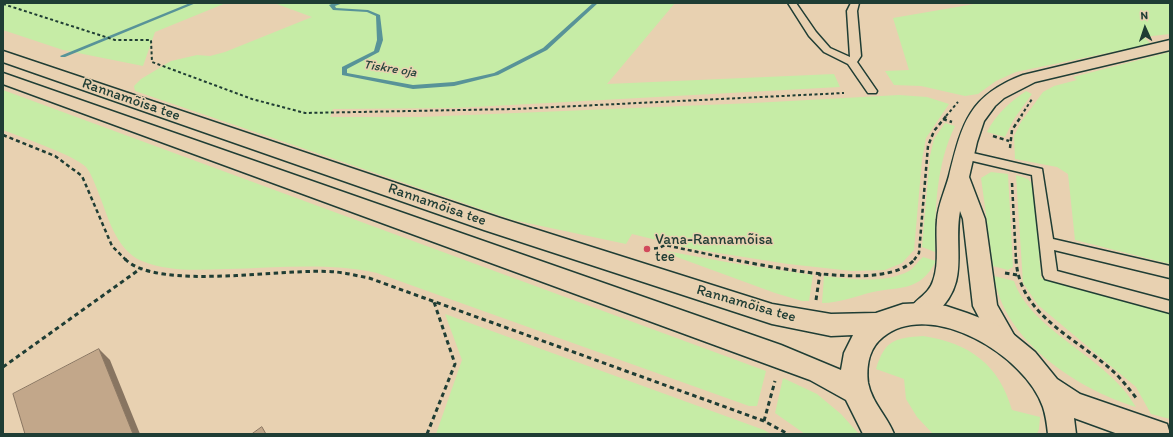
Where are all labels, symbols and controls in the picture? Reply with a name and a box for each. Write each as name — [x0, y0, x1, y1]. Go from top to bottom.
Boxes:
north arrow — [1125, 8, 1165, 48]
text: N — [1140, 9, 1148, 22]
water label: Tiskre oja — [362, 57, 418, 81]
street label: Rannamõisa tee — [80, 75, 182, 125]
street label: Rannamõisa tee — [386, 180, 488, 230]
place label: Vana-Rannamõisa tee — [655, 231, 773, 266]
marker: Vana-Rannamõisa tee — [642, 244, 652, 254]
street label: Rannamõisa tee — [694, 281, 798, 327]

